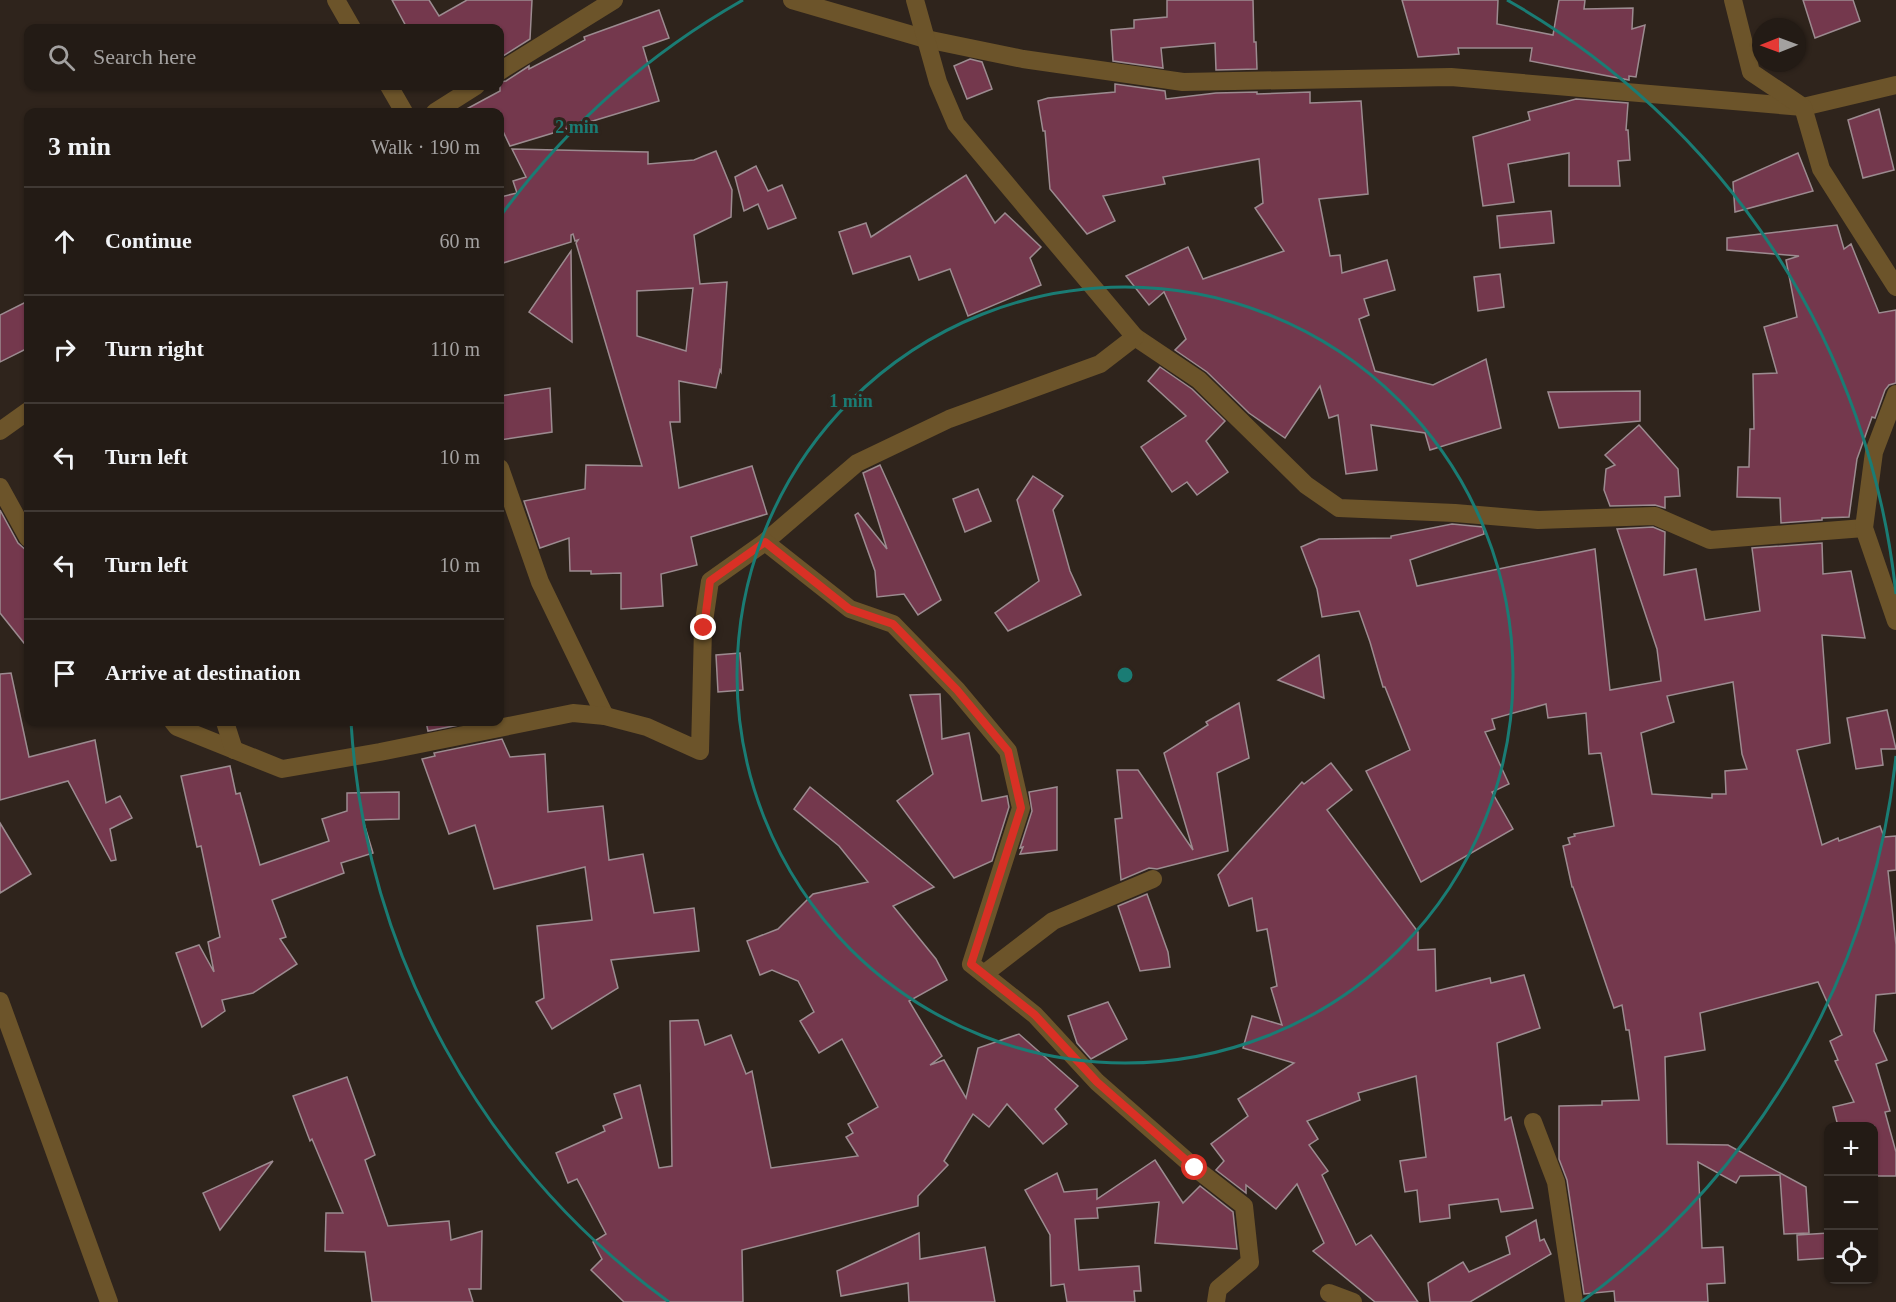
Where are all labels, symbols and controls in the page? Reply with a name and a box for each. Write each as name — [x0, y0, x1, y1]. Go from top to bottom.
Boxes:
north arrow — [1752, 18, 1806, 72]
search box — [24, 24, 504, 90]
icon: search — [45, 41, 78, 74]
text: Search here — [93, 44, 196, 69]
text: 2 min — [555, 117, 599, 137]
text: 3 min — [48, 132, 111, 161]
text: Walk · 190 m — [371, 136, 480, 158]
icon: ahead — [48, 225, 81, 258]
text: Continue — [105, 228, 192, 253]
text: 60 m — [439, 230, 480, 252]
icon: right — [48, 333, 81, 366]
text: Turn right — [105, 336, 204, 361]
text: 110 m — [430, 338, 480, 360]
text: 1 min — [829, 391, 873, 411]
icon: left — [48, 441, 81, 474]
text: Turn left — [105, 444, 188, 469]
text: 10 m — [439, 446, 480, 468]
icon: left — [48, 549, 81, 582]
text: Turn left — [105, 552, 188, 577]
text: 10 m — [439, 554, 480, 576]
route end — [690, 614, 716, 640]
icon: arrive — [48, 657, 81, 690]
text: Arrive at destination — [105, 660, 301, 685]
centre of rings — [1115, 665, 1135, 685]
map controls — [1824, 1122, 1878, 1284]
button: + — [1824, 1122, 1878, 1176]
route start — [1181, 1154, 1207, 1180]
button: − — [1824, 1176, 1878, 1230]
button: locate — [1824, 1230, 1878, 1284]

